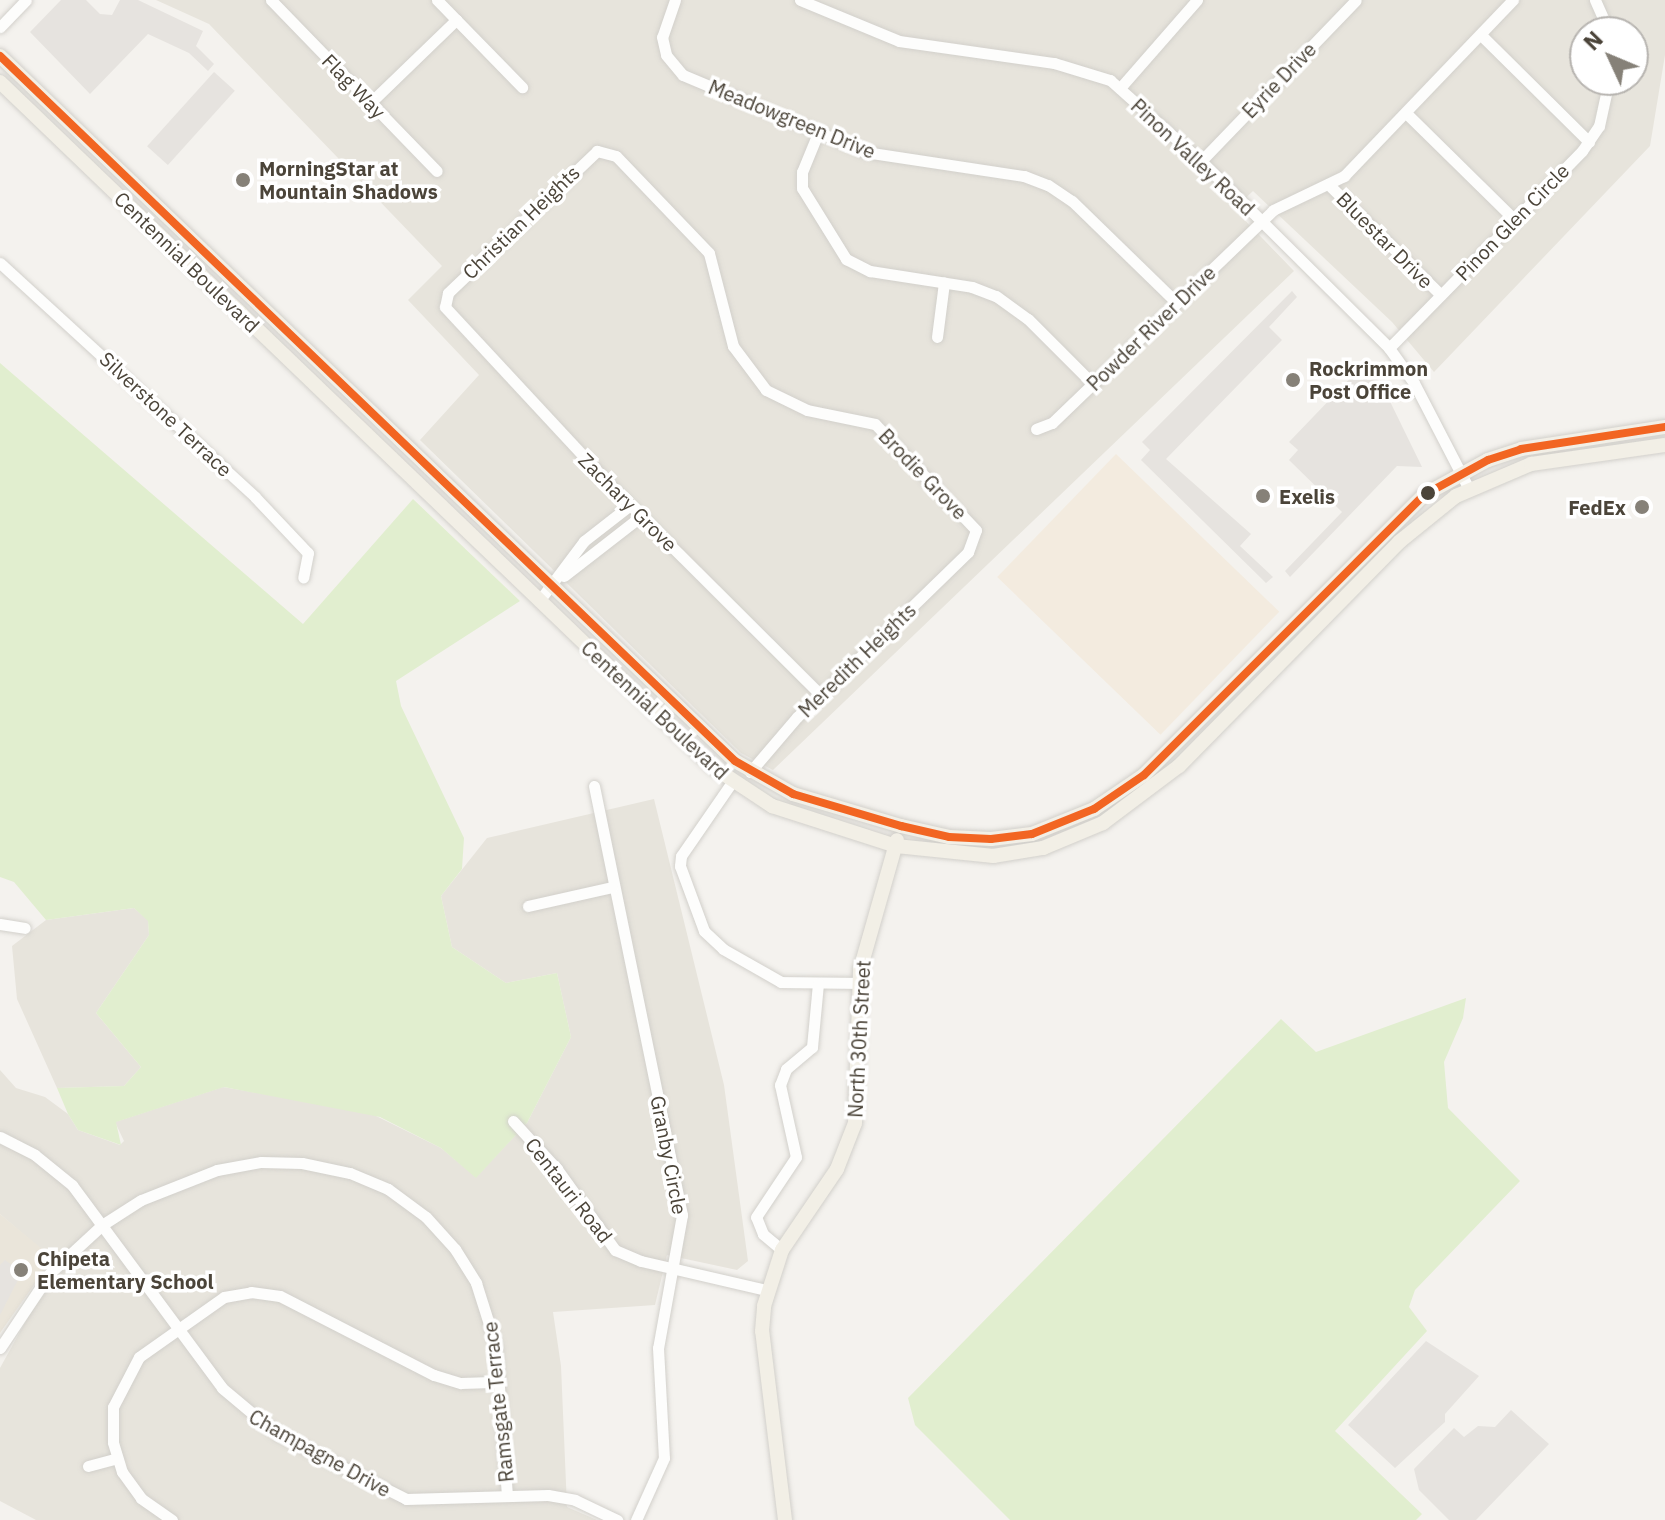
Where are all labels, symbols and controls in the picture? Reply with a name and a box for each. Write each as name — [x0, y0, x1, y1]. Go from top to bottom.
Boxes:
north arrow — [1569, 16, 1649, 96]
text: N — [1577, 25, 1609, 56]
street label: Eyrie Drive — [1237, 37, 1321, 123]
street label: Flag Way — [317, 49, 391, 123]
street label: Meadowgreen Drive — [705, 75, 879, 163]
street label: Pinon Valley Road — [1126, 94, 1260, 220]
place label: MorningStar at Mountain Shadows — [259, 156, 438, 203]
street label: Pinon Glen Circle — [1450, 159, 1574, 285]
street label: Christian Heights — [458, 160, 584, 284]
marker: MorningStar at Mountain Shadows — [234, 171, 252, 189]
street label: Centennial Boulevard — [110, 187, 264, 337]
street label: Bluestar Drive — [1332, 187, 1438, 293]
street label: Powder River Drive — [1082, 260, 1220, 396]
street label: Silverstone Terrace — [95, 347, 237, 481]
place label: Rockrimmon Post Office — [1309, 356, 1428, 403]
marker: Rockrimmon Post Office — [1284, 371, 1302, 389]
street label: Brodie Grove — [874, 424, 972, 524]
street label: Zachary Grove — [574, 448, 682, 556]
place label: Exelis — [1279, 484, 1335, 508]
unlabelled marker — [1420, 485, 1436, 501]
marker: Exelis — [1254, 487, 1272, 505]
place label: FedEx — [1568, 495, 1626, 519]
marker: FedEx — [1633, 498, 1651, 516]
street label: Meredith Heights — [793, 598, 921, 722]
street label: Centennial Boulevard — [577, 636, 733, 784]
street label: North 30th Street — [843, 960, 875, 1118]
street label: Granby Circle — [646, 1094, 692, 1216]
street label: Centauri Road — [520, 1133, 618, 1247]
place label: Chipeta Elementary School — [37, 1246, 213, 1293]
marker: Chipeta Elementary School — [12, 1261, 30, 1279]
street label: Ramsgate Terrace — [478, 1320, 518, 1484]
street label: Champagne Drive — [245, 1404, 395, 1502]

